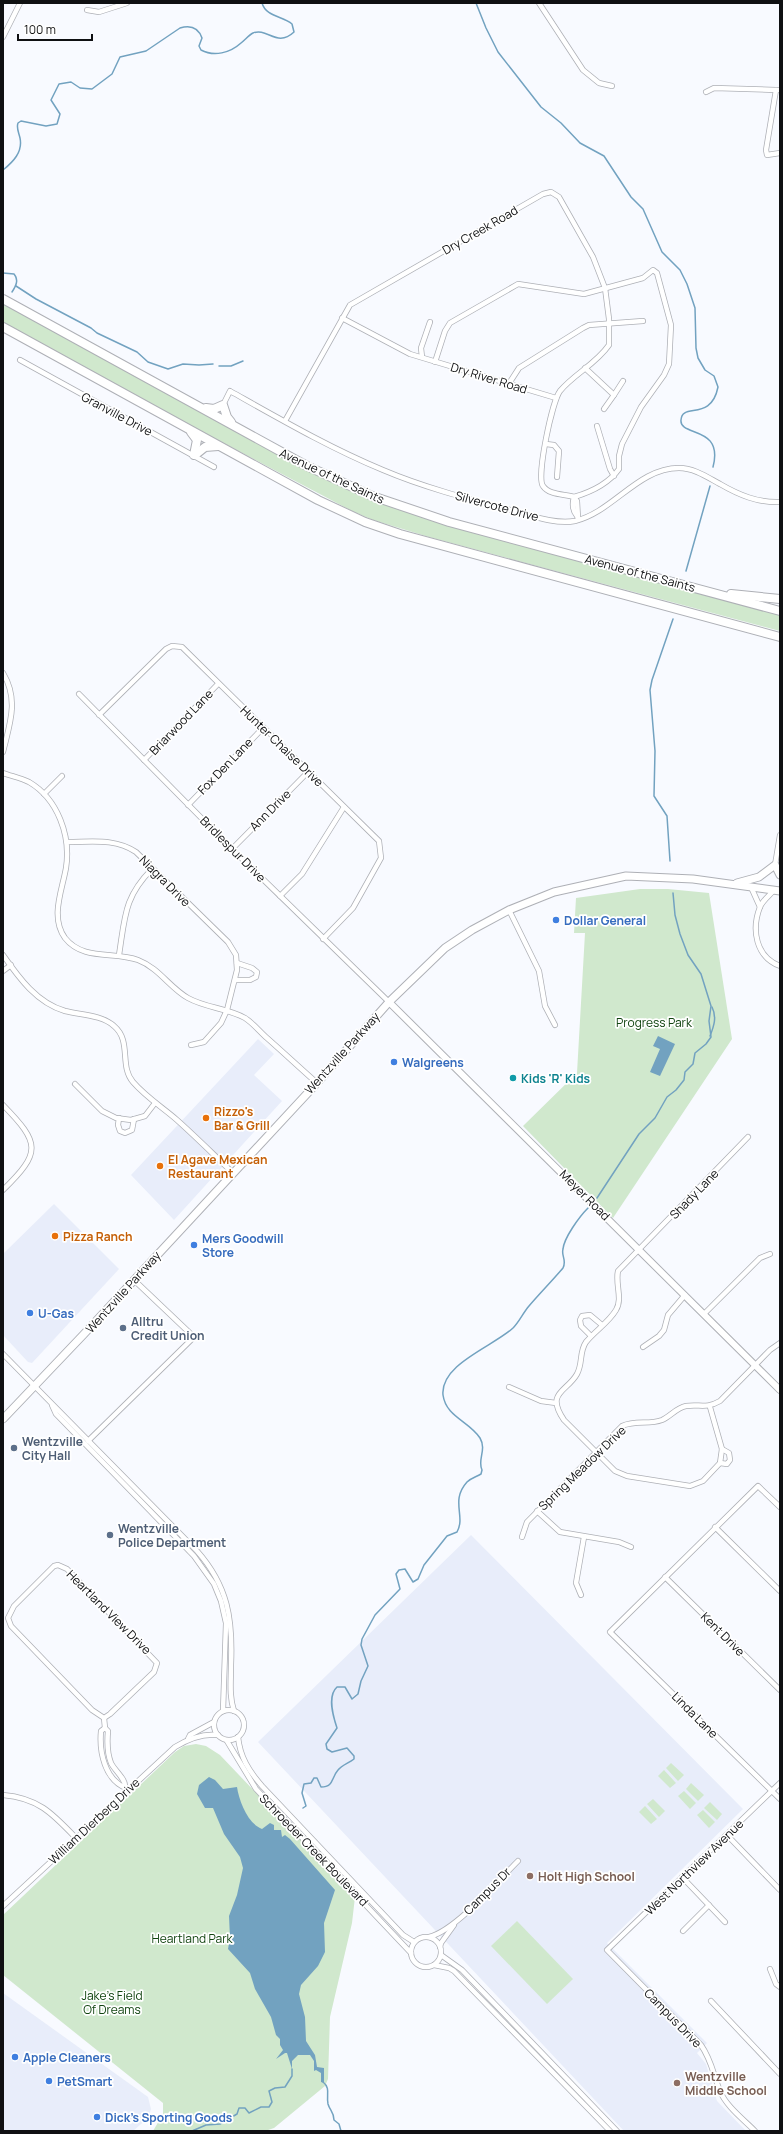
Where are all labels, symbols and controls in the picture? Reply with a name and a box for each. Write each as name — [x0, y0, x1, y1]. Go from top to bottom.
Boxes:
scale bar — [18, 16, 92, 42]
text: 100 m — [24, 21, 56, 38]
street label: Dry Creek Road — [439, 201, 521, 259]
street label: Dry River Road — [449, 358, 529, 398]
street label: Granville Drive — [78, 388, 156, 440]
street label: Avenue of the Saints — [277, 444, 387, 508]
street label: Silvercote Drive — [453, 487, 541, 525]
street label: Avenue of the Saints — [583, 550, 697, 596]
street label: Briarwood Lane — [145, 686, 217, 758]
street label: Hunter Chaise Drive — [237, 702, 327, 790]
street label: Fox Den Lane — [194, 734, 256, 798]
street label: Ann Drive — [245, 785, 295, 835]
street label: Bridlespur Drive — [196, 812, 270, 886]
street label: Niagra Drive — [136, 852, 194, 910]
place label: Dollar General — [564, 912, 646, 929]
marker: Dollar General — [551, 915, 561, 925]
street label: Wentzville Parkway — [301, 1008, 384, 1098]
park label: Progress Park — [616, 1014, 693, 1031]
place label: Walgreens — [402, 1054, 464, 1071]
marker: Walgreens — [389, 1057, 399, 1067]
place label: Kids 'R' Kids — [521, 1070, 591, 1087]
marker: Kids 'R' Kids — [508, 1073, 518, 1083]
place label: Rizzo's Bar & Grill — [214, 1103, 270, 1134]
marker: Rizzo's Bar & Grill — [201, 1113, 211, 1123]
place label: El Agave Mexican Restaurant — [168, 1151, 267, 1182]
marker: El Agave Mexican Restaurant — [155, 1161, 165, 1171]
street label: Shady Lane — [666, 1165, 722, 1223]
street label: Meyer Road — [556, 1166, 614, 1224]
place label: Pizza Ranch — [63, 1228, 132, 1245]
place label: Mers Goodwill Store — [202, 1230, 284, 1261]
marker: Pizza Ranch — [50, 1231, 60, 1241]
marker: Mers Goodwill Store — [189, 1240, 199, 1250]
street label: Wentzville Parkway — [82, 1247, 165, 1337]
place label: U-Gas — [38, 1305, 74, 1322]
marker: U-Gas — [25, 1308, 35, 1318]
place label: Alltru Credit Union — [131, 1313, 205, 1344]
marker: Alltru Credit Union — [118, 1323, 128, 1333]
street label: Spring Meadow Drive — [535, 1422, 629, 1514]
place label: Wentzville City Hall — [22, 1433, 83, 1464]
marker: Wentzville City Hall — [9, 1443, 19, 1453]
place label: Wentzville Police Department — [118, 1520, 226, 1551]
marker: Wentzville Police Department — [105, 1530, 115, 1540]
street label: Heartland View Drive — [63, 1566, 155, 1658]
street label: Kent Drive — [697, 1608, 749, 1660]
street label: Linda Lane — [668, 1688, 722, 1742]
street label: William Dierberg Drive — [45, 1774, 143, 1868]
street label: Schroeder Creek Boulevard — [256, 1790, 372, 1910]
street label: West Northview Avenue — [641, 1815, 747, 1919]
street label: Campus Dr — [460, 1863, 515, 1918]
place label: Holt High School — [538, 1868, 635, 1885]
marker: Holt High School — [525, 1871, 535, 1881]
park label: Heartland Park — [152, 1930, 233, 1947]
street label: Campus Drive — [640, 1985, 706, 2051]
park label: Jake's Field Of Dreams — [81, 1987, 143, 2018]
place label: Apple Cleaners — [23, 2049, 111, 2066]
marker: Apple Cleaners — [10, 2052, 20, 2062]
place label: Wentzville Middle School — [685, 2068, 767, 2099]
place label: PetSmart — [57, 2073, 113, 2090]
marker: PetSmart — [44, 2076, 54, 2086]
marker: Wentzville Middle School — [672, 2078, 682, 2088]
place label: Dick's Sporting Goods — [105, 2109, 233, 2126]
marker: Dick's Sporting Goods — [92, 2112, 102, 2122]

